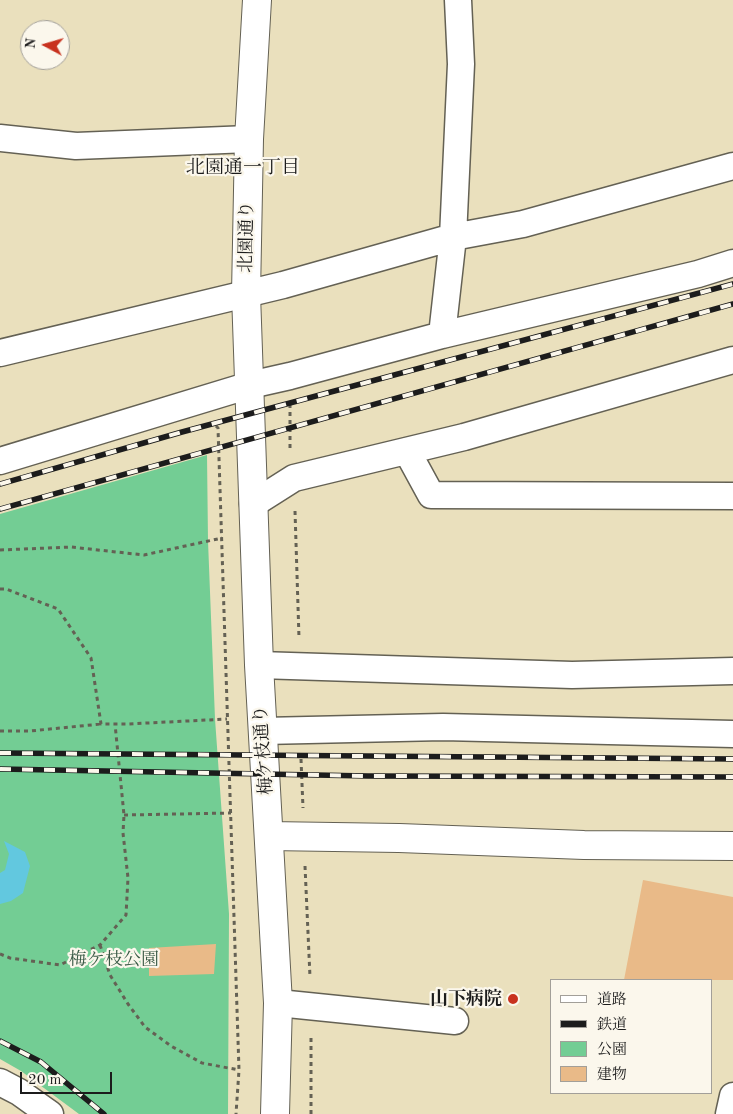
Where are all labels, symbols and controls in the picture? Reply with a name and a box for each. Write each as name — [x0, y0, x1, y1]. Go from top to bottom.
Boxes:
north arrow — [20, 20, 70, 70]
text: N — [24, 37, 39, 50]
district label: 北園通一丁目 — [186, 157, 300, 179]
street label: 北園通り — [236, 201, 258, 273]
street label: 梅ケ枝通り — [250, 704, 278, 796]
park label: 梅ケ枝公園 — [69, 949, 159, 971]
legend — [550, 979, 713, 1094]
place label: 山下病院 — [430, 988, 502, 1010]
marker: 山下病院 — [506, 992, 520, 1006]
text: 道路 — [597, 993, 627, 1008]
text: 鉄道 — [597, 1018, 627, 1033]
text: 公園 — [597, 1043, 627, 1058]
scale bar — [22, 1062, 115, 1094]
text: 建物 — [597, 1068, 627, 1083]
text: 20 m — [28, 1073, 62, 1088]

